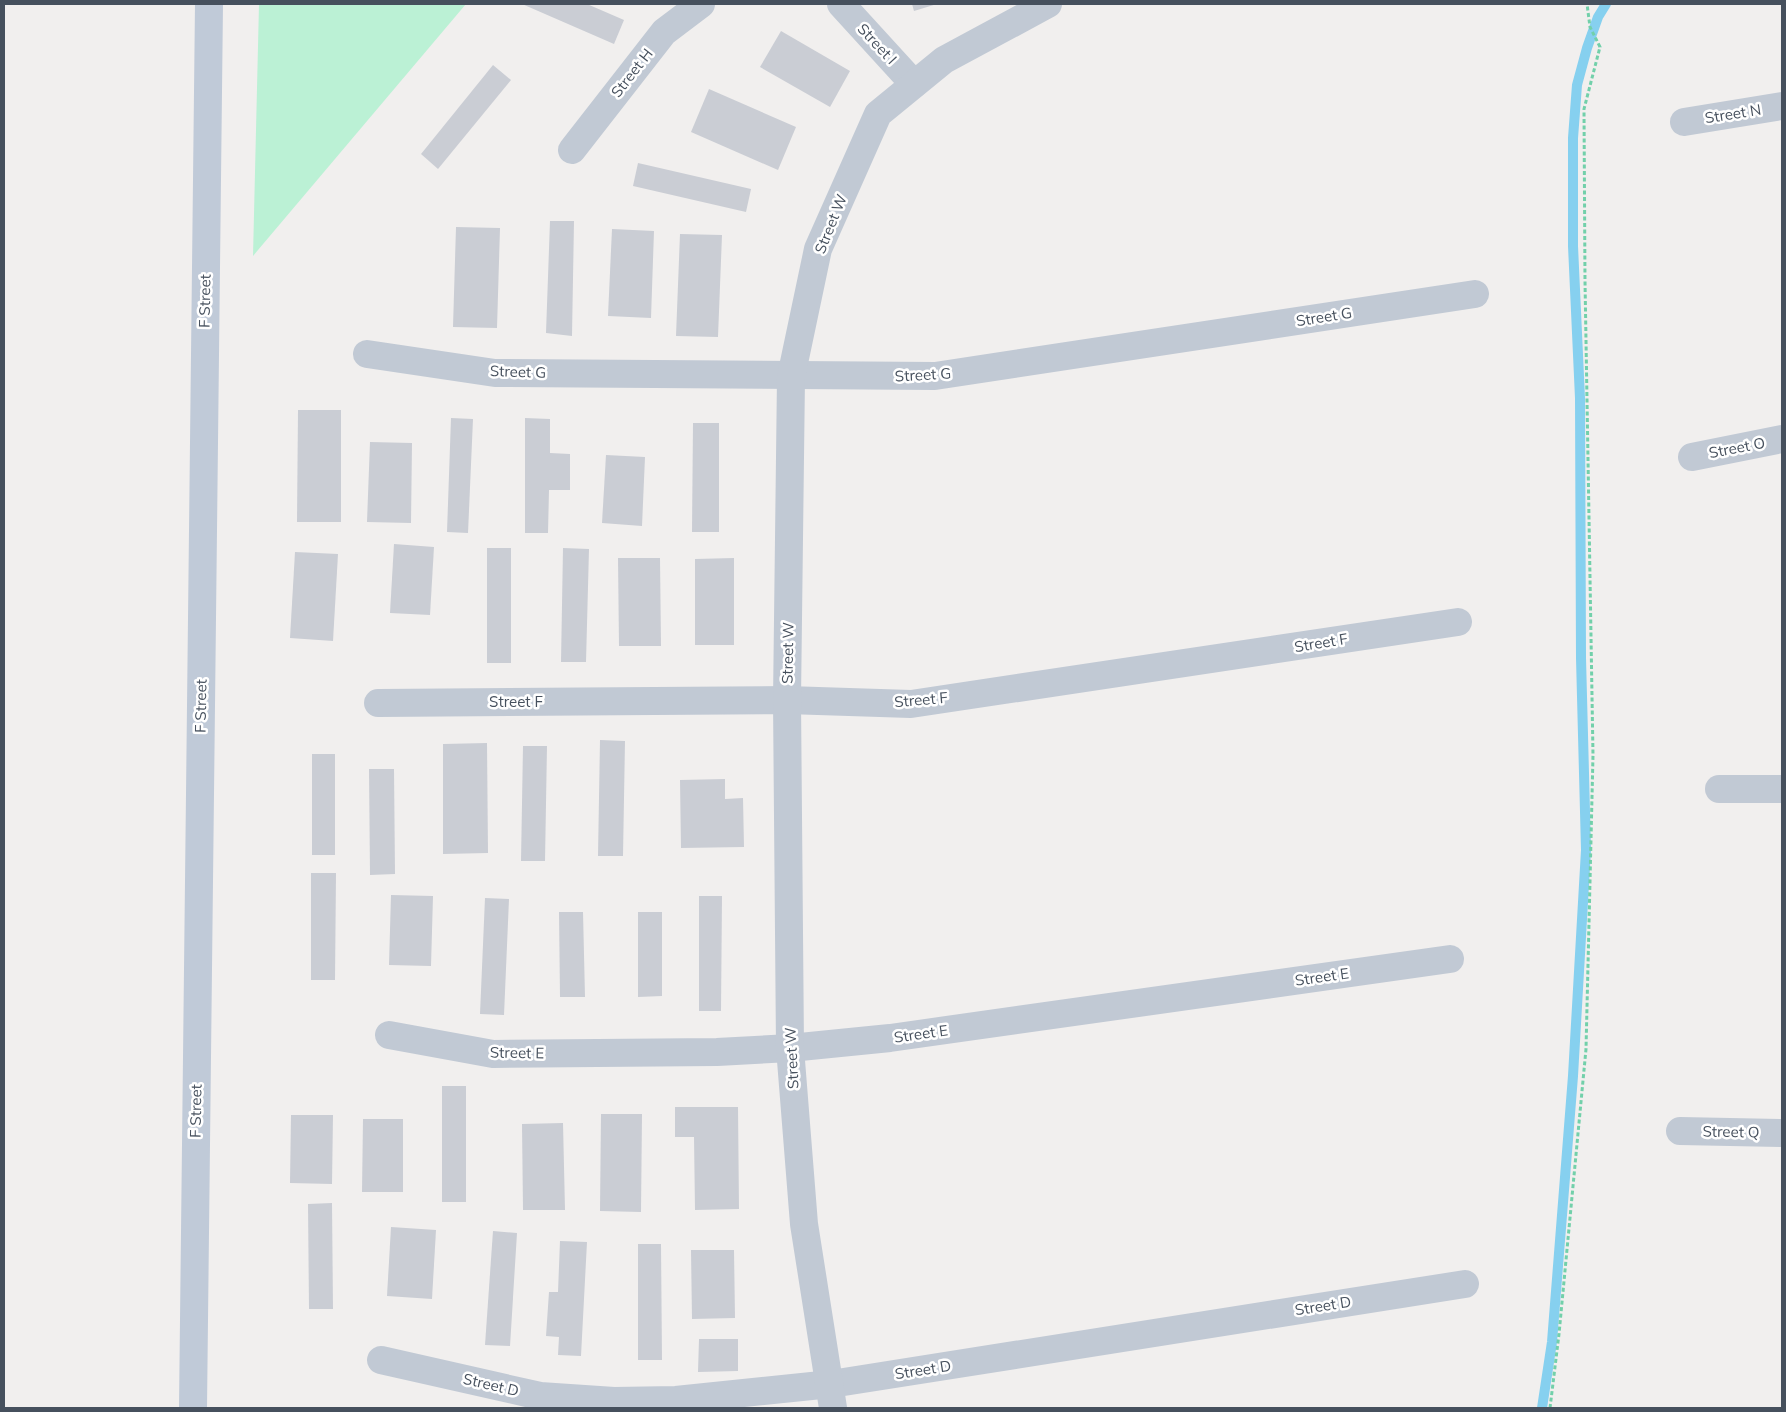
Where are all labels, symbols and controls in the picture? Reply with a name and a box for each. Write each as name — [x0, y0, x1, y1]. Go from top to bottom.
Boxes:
street label: Street I — [854, 19, 901, 68]
street label: Street H — [607, 44, 657, 101]
street label: Street N — [1703, 100, 1762, 127]
street label: Street W — [810, 191, 851, 256]
street label: F Street — [195, 274, 214, 328]
street label: Street G — [1295, 303, 1353, 330]
street label: Street G — [490, 361, 547, 382]
street label: Street G — [894, 364, 952, 385]
street label: Street O — [1707, 433, 1767, 462]
street label: Street W — [777, 621, 798, 684]
street label: Street F — [1293, 629, 1349, 656]
street label: F Street — [191, 679, 210, 733]
street label: Street F — [893, 688, 949, 711]
street label: Street F — [489, 692, 543, 711]
street label: Street E — [1294, 963, 1350, 990]
street label: Street E — [893, 1020, 949, 1047]
street label: Street W — [780, 1026, 803, 1090]
street label: Street E — [490, 1043, 544, 1062]
street label: F Street — [186, 1084, 205, 1138]
street label: Street Q — [1702, 1122, 1760, 1141]
street label: Street D — [1293, 1292, 1352, 1319]
street label: Street D — [893, 1356, 952, 1383]
street label: Street D — [461, 1369, 521, 1400]

